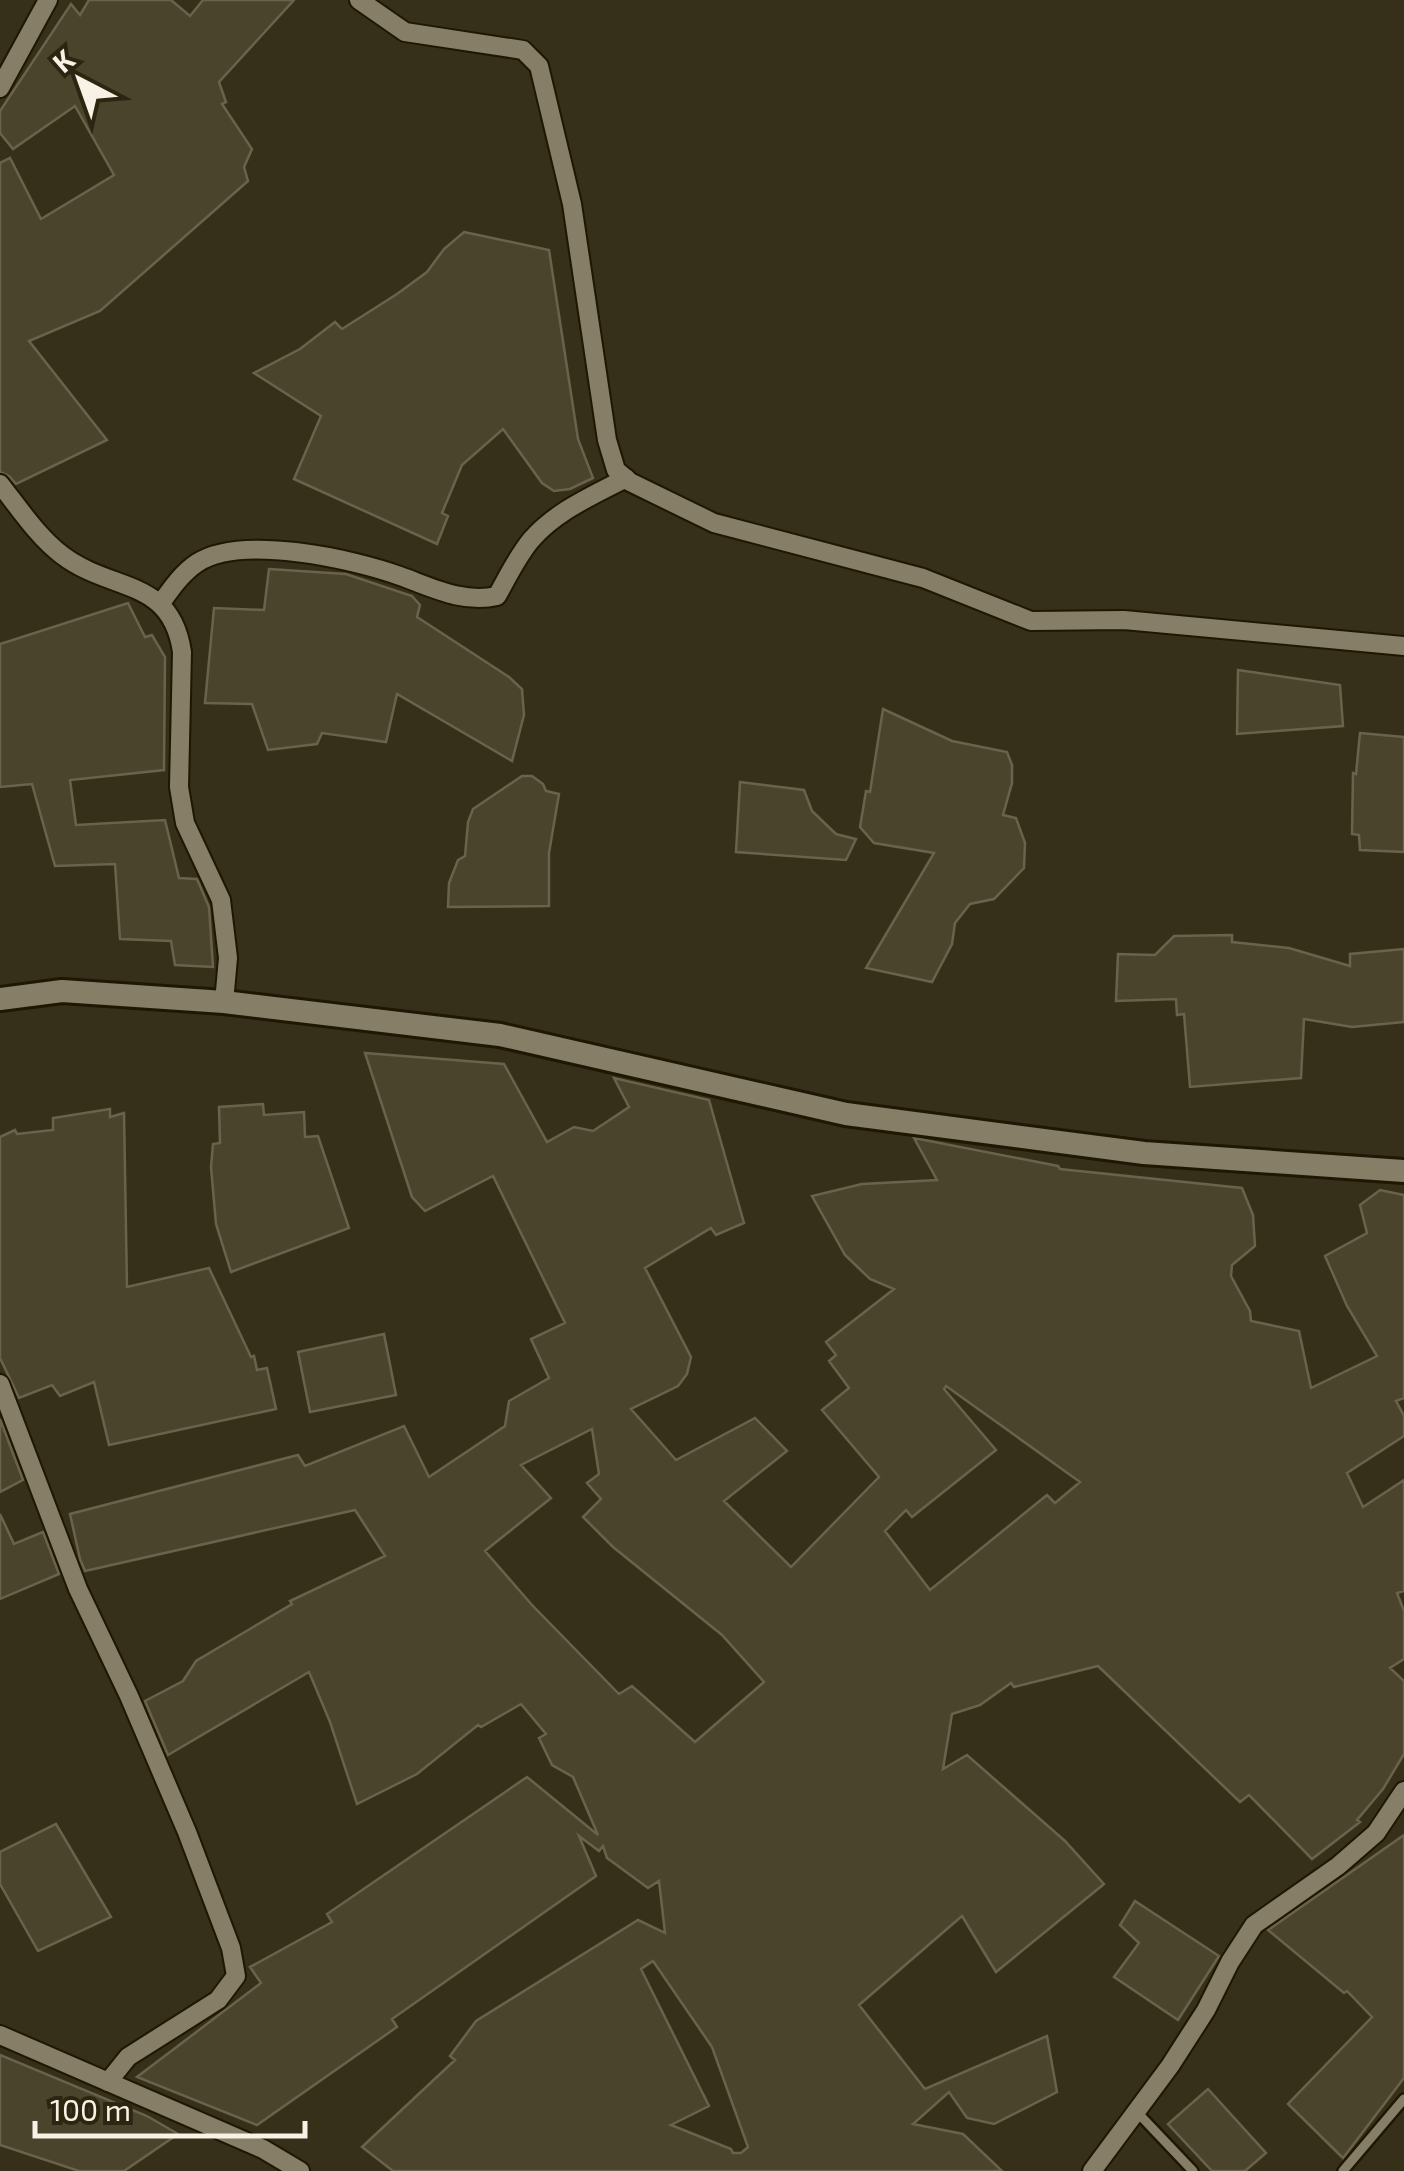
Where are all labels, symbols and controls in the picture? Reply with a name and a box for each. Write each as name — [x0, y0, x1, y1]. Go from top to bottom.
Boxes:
north arrow — [30, 30, 130, 130]
text: K — [45, 42, 81, 79]
scale bar — [35, 2076, 305, 2138]
text: 100 m — [50, 2091, 131, 2127]

